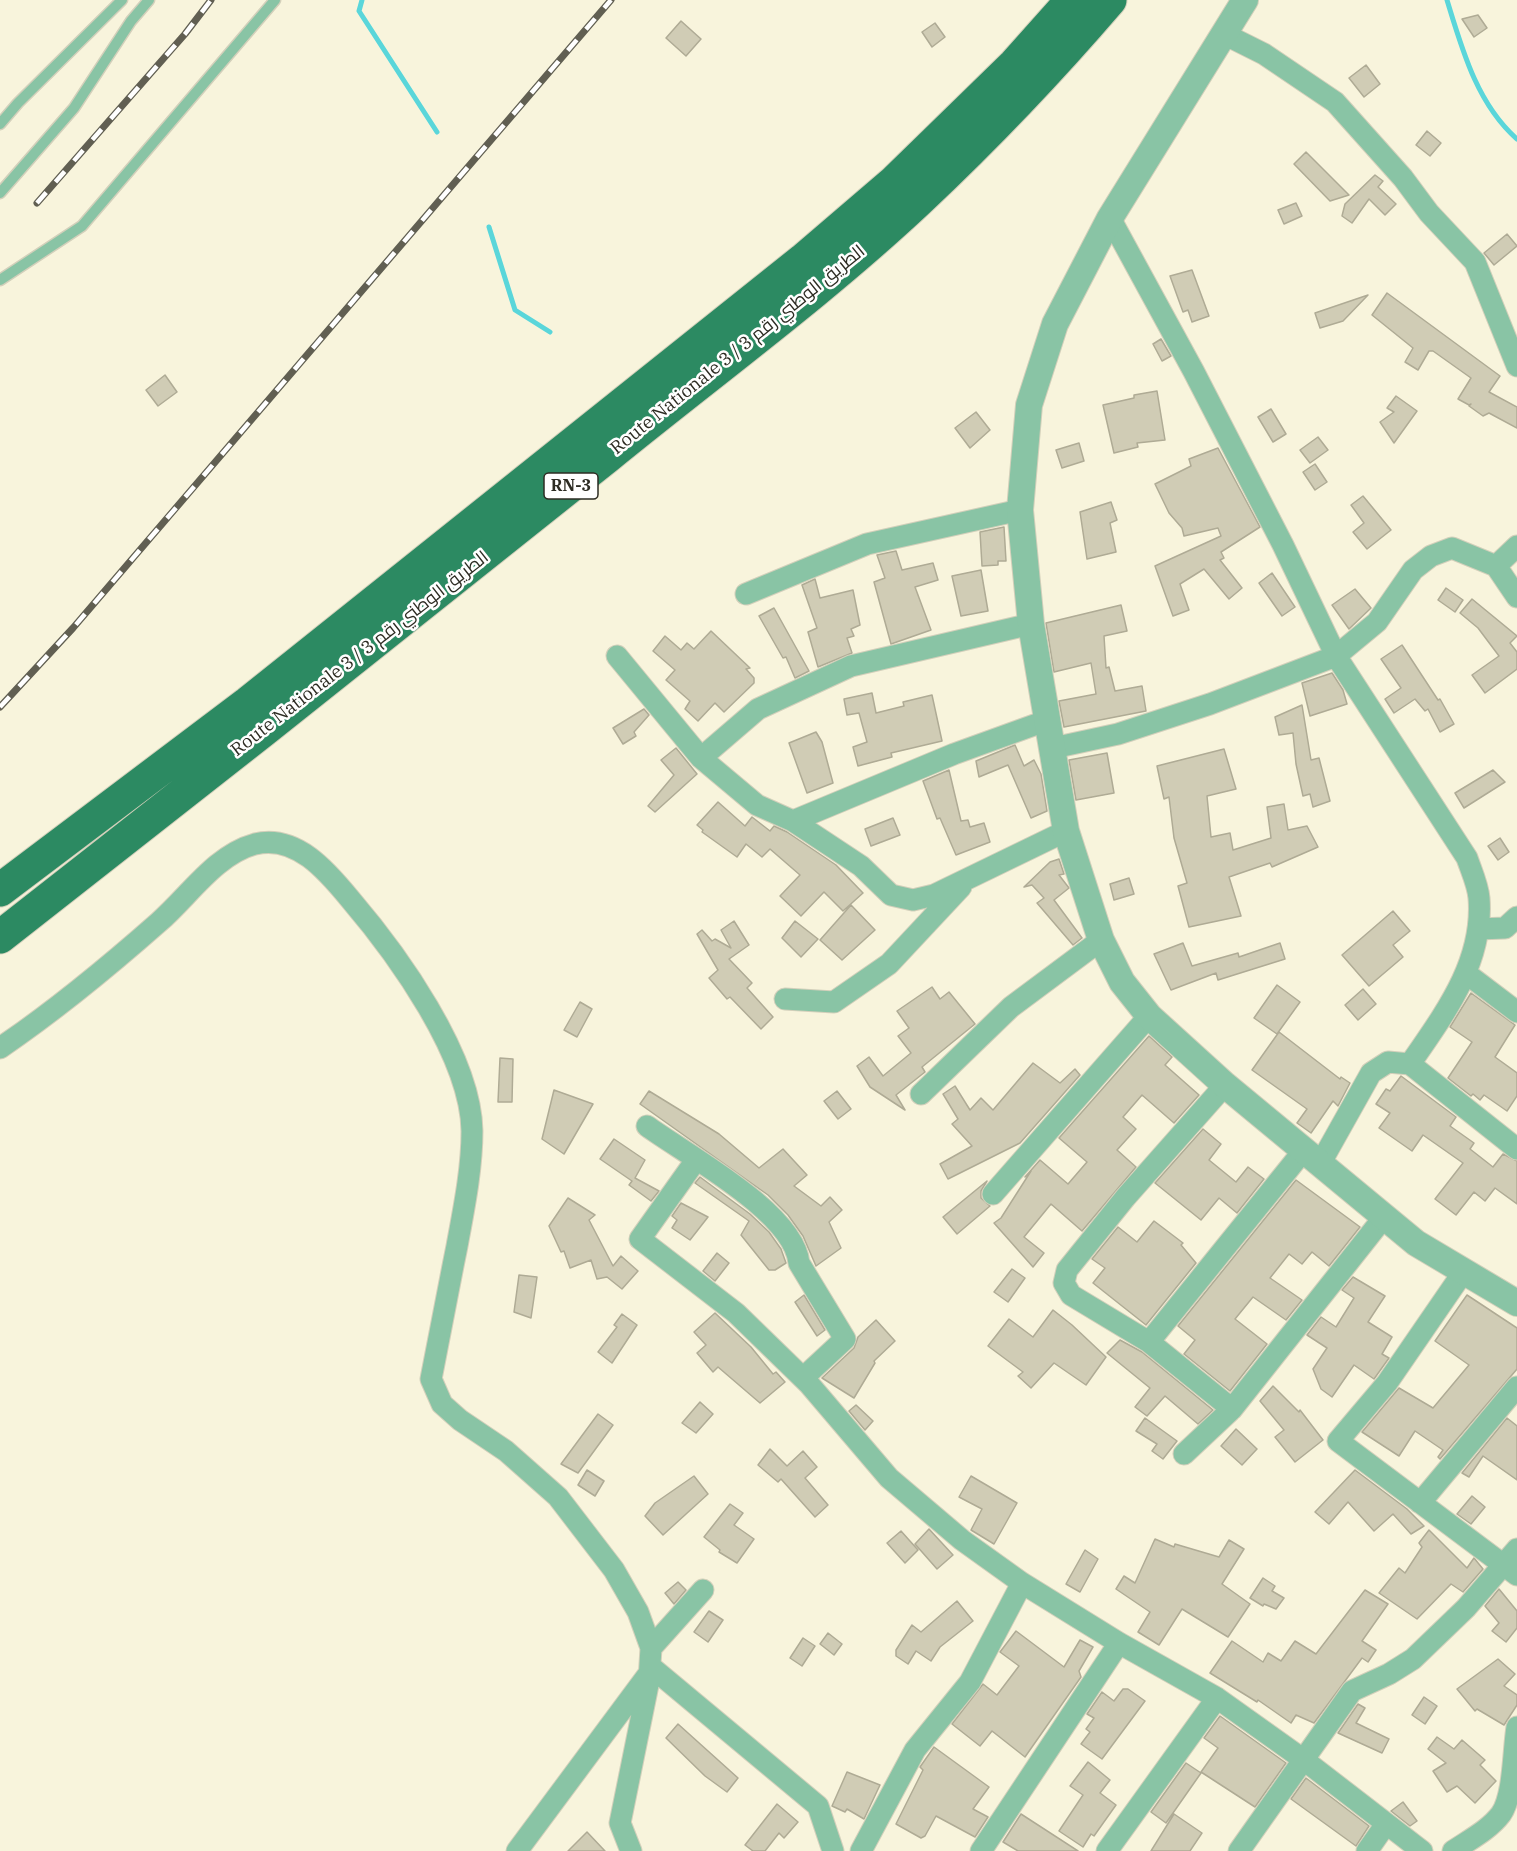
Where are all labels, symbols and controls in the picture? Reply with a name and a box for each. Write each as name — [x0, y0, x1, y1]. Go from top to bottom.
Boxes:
street label: Route Nationale 3 / الطريق الوطني رقم 3 — [607, 241, 869, 459]
road number: RN-3 — [544, 473, 598, 499]
street label: Route Nationale 3 / الطريق الوطني رقم 3 — [227, 547, 493, 761]

